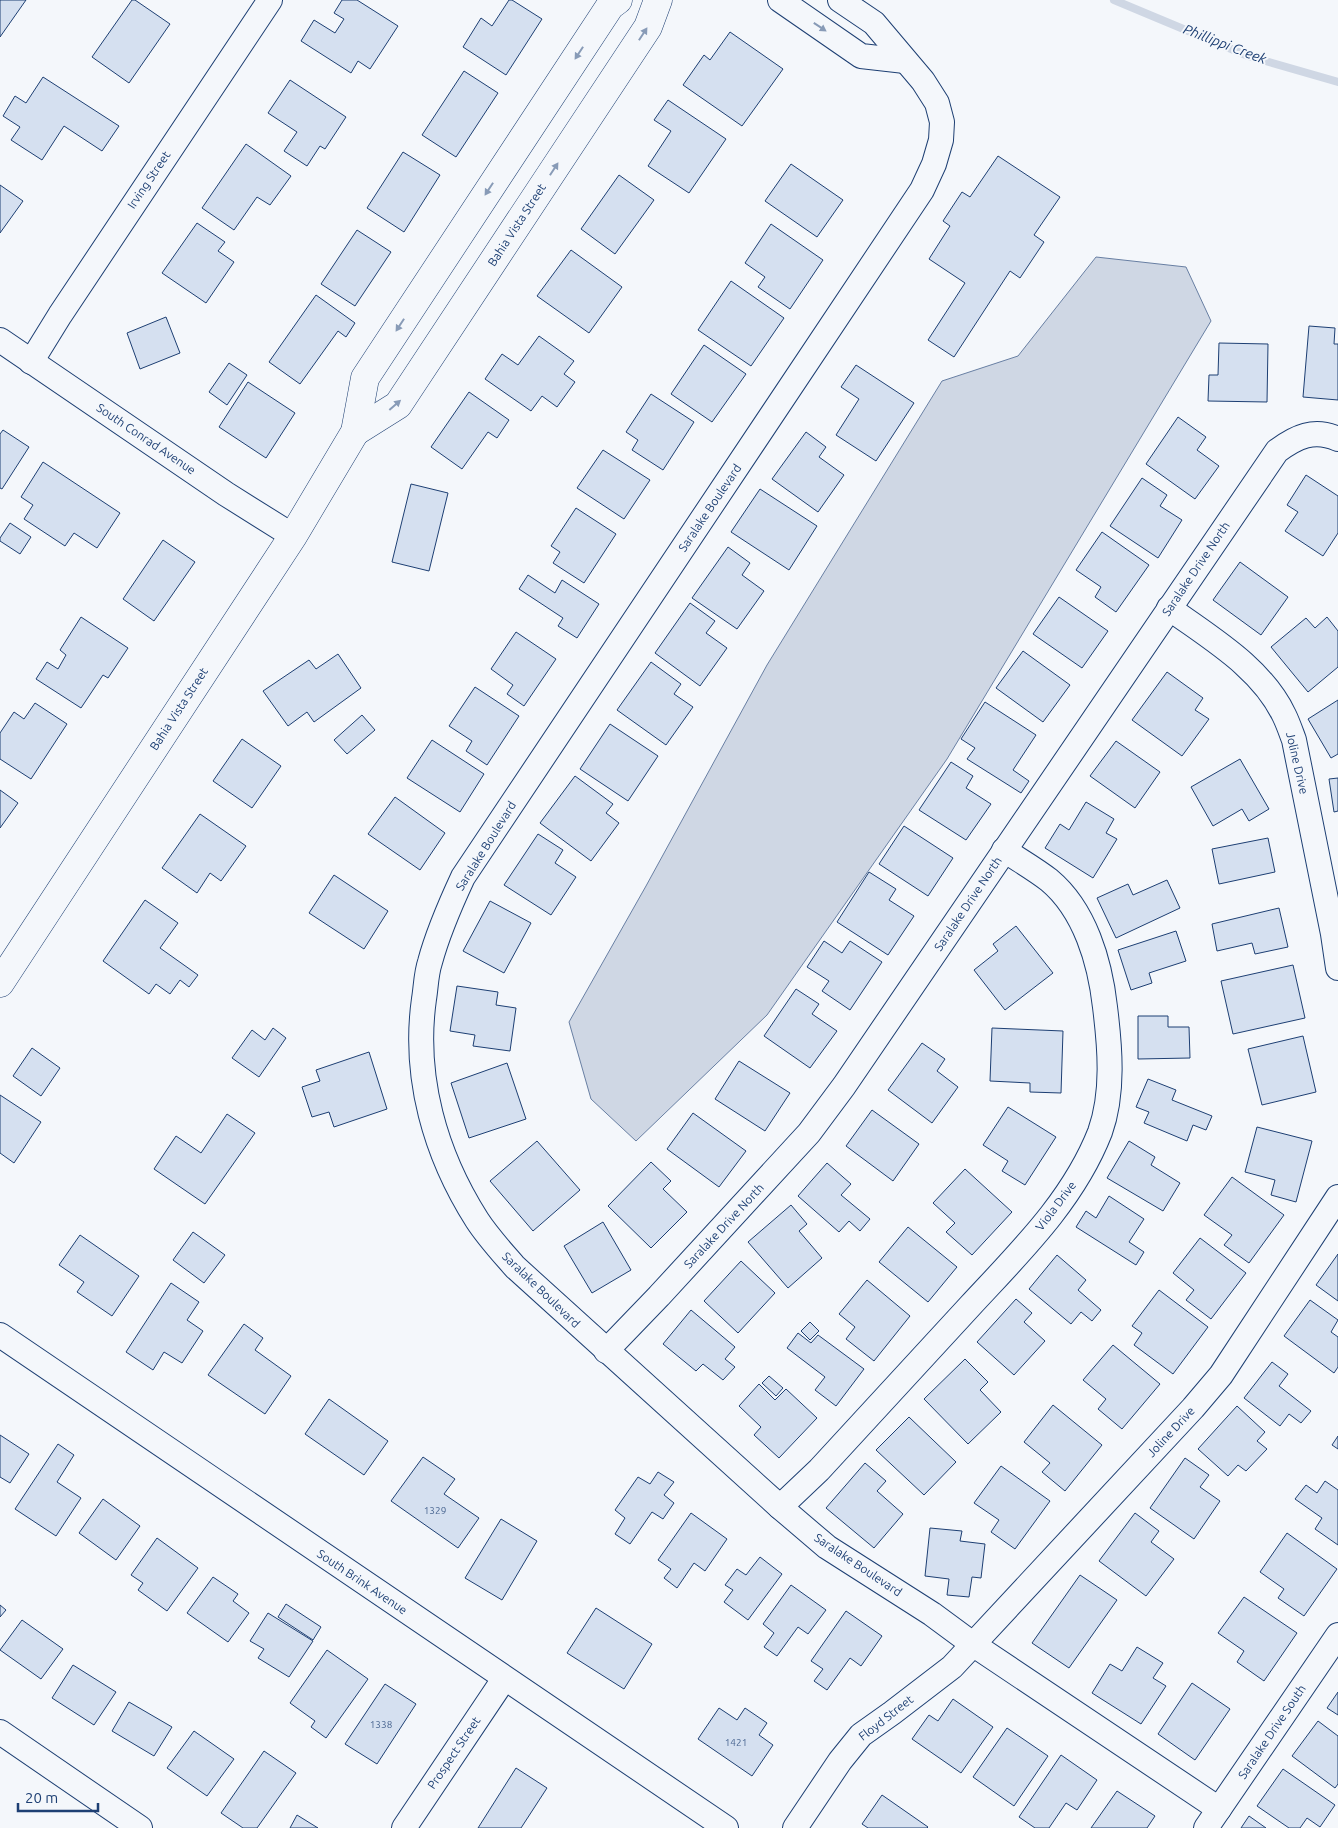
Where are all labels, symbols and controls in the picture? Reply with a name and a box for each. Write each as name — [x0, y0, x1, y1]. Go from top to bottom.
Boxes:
water label: Phillippi Creek — [1181, 21, 1270, 68]
one-way arrow — [813, 23, 827, 32]
one-way arrow — [639, 27, 648, 40]
one-way arrow — [574, 46, 584, 60]
street label: Irving Street — [125, 148, 173, 211]
one-way arrow — [549, 163, 559, 176]
street label: Bahia Vista Street — [485, 181, 548, 268]
one-way arrow — [485, 182, 494, 195]
one-way arrow — [395, 318, 405, 331]
one-way arrow — [388, 400, 401, 411]
street label: South Conrad Avenue — [94, 401, 198, 477]
street label: Saralake Boulevard — [676, 462, 744, 554]
street label: Saralake Drive North — [1159, 519, 1232, 618]
street label: Bahia Vista Street — [147, 665, 210, 752]
street label: Joline Drive — [1284, 730, 1311, 795]
street label: Saralake Boulevard — [453, 799, 518, 893]
street label: Saralake Drive North — [931, 854, 1004, 953]
street label: Viola Drive — [1033, 1178, 1078, 1233]
street label: Saralake Drive North — [681, 1181, 766, 1271]
street label: Saralake Boulevard — [500, 1249, 583, 1330]
street label: Joline Drive — [1144, 1404, 1197, 1459]
house number: 1329 — [424, 1505, 446, 1516]
street label: Saralake Boulevard — [812, 1531, 904, 1599]
street label: South Brink Avenue — [315, 1547, 410, 1617]
street label: Saralake Drive South — [1235, 1682, 1308, 1781]
street label: Floyd Street — [856, 1692, 916, 1743]
street label: Prospect Street — [425, 1714, 483, 1791]
house number: 1338 — [370, 1719, 393, 1730]
house number: 1421 — [725, 1737, 747, 1748]
scale bar — [18, 1780, 98, 1812]
text: 20 m — [25, 1789, 58, 1806]

